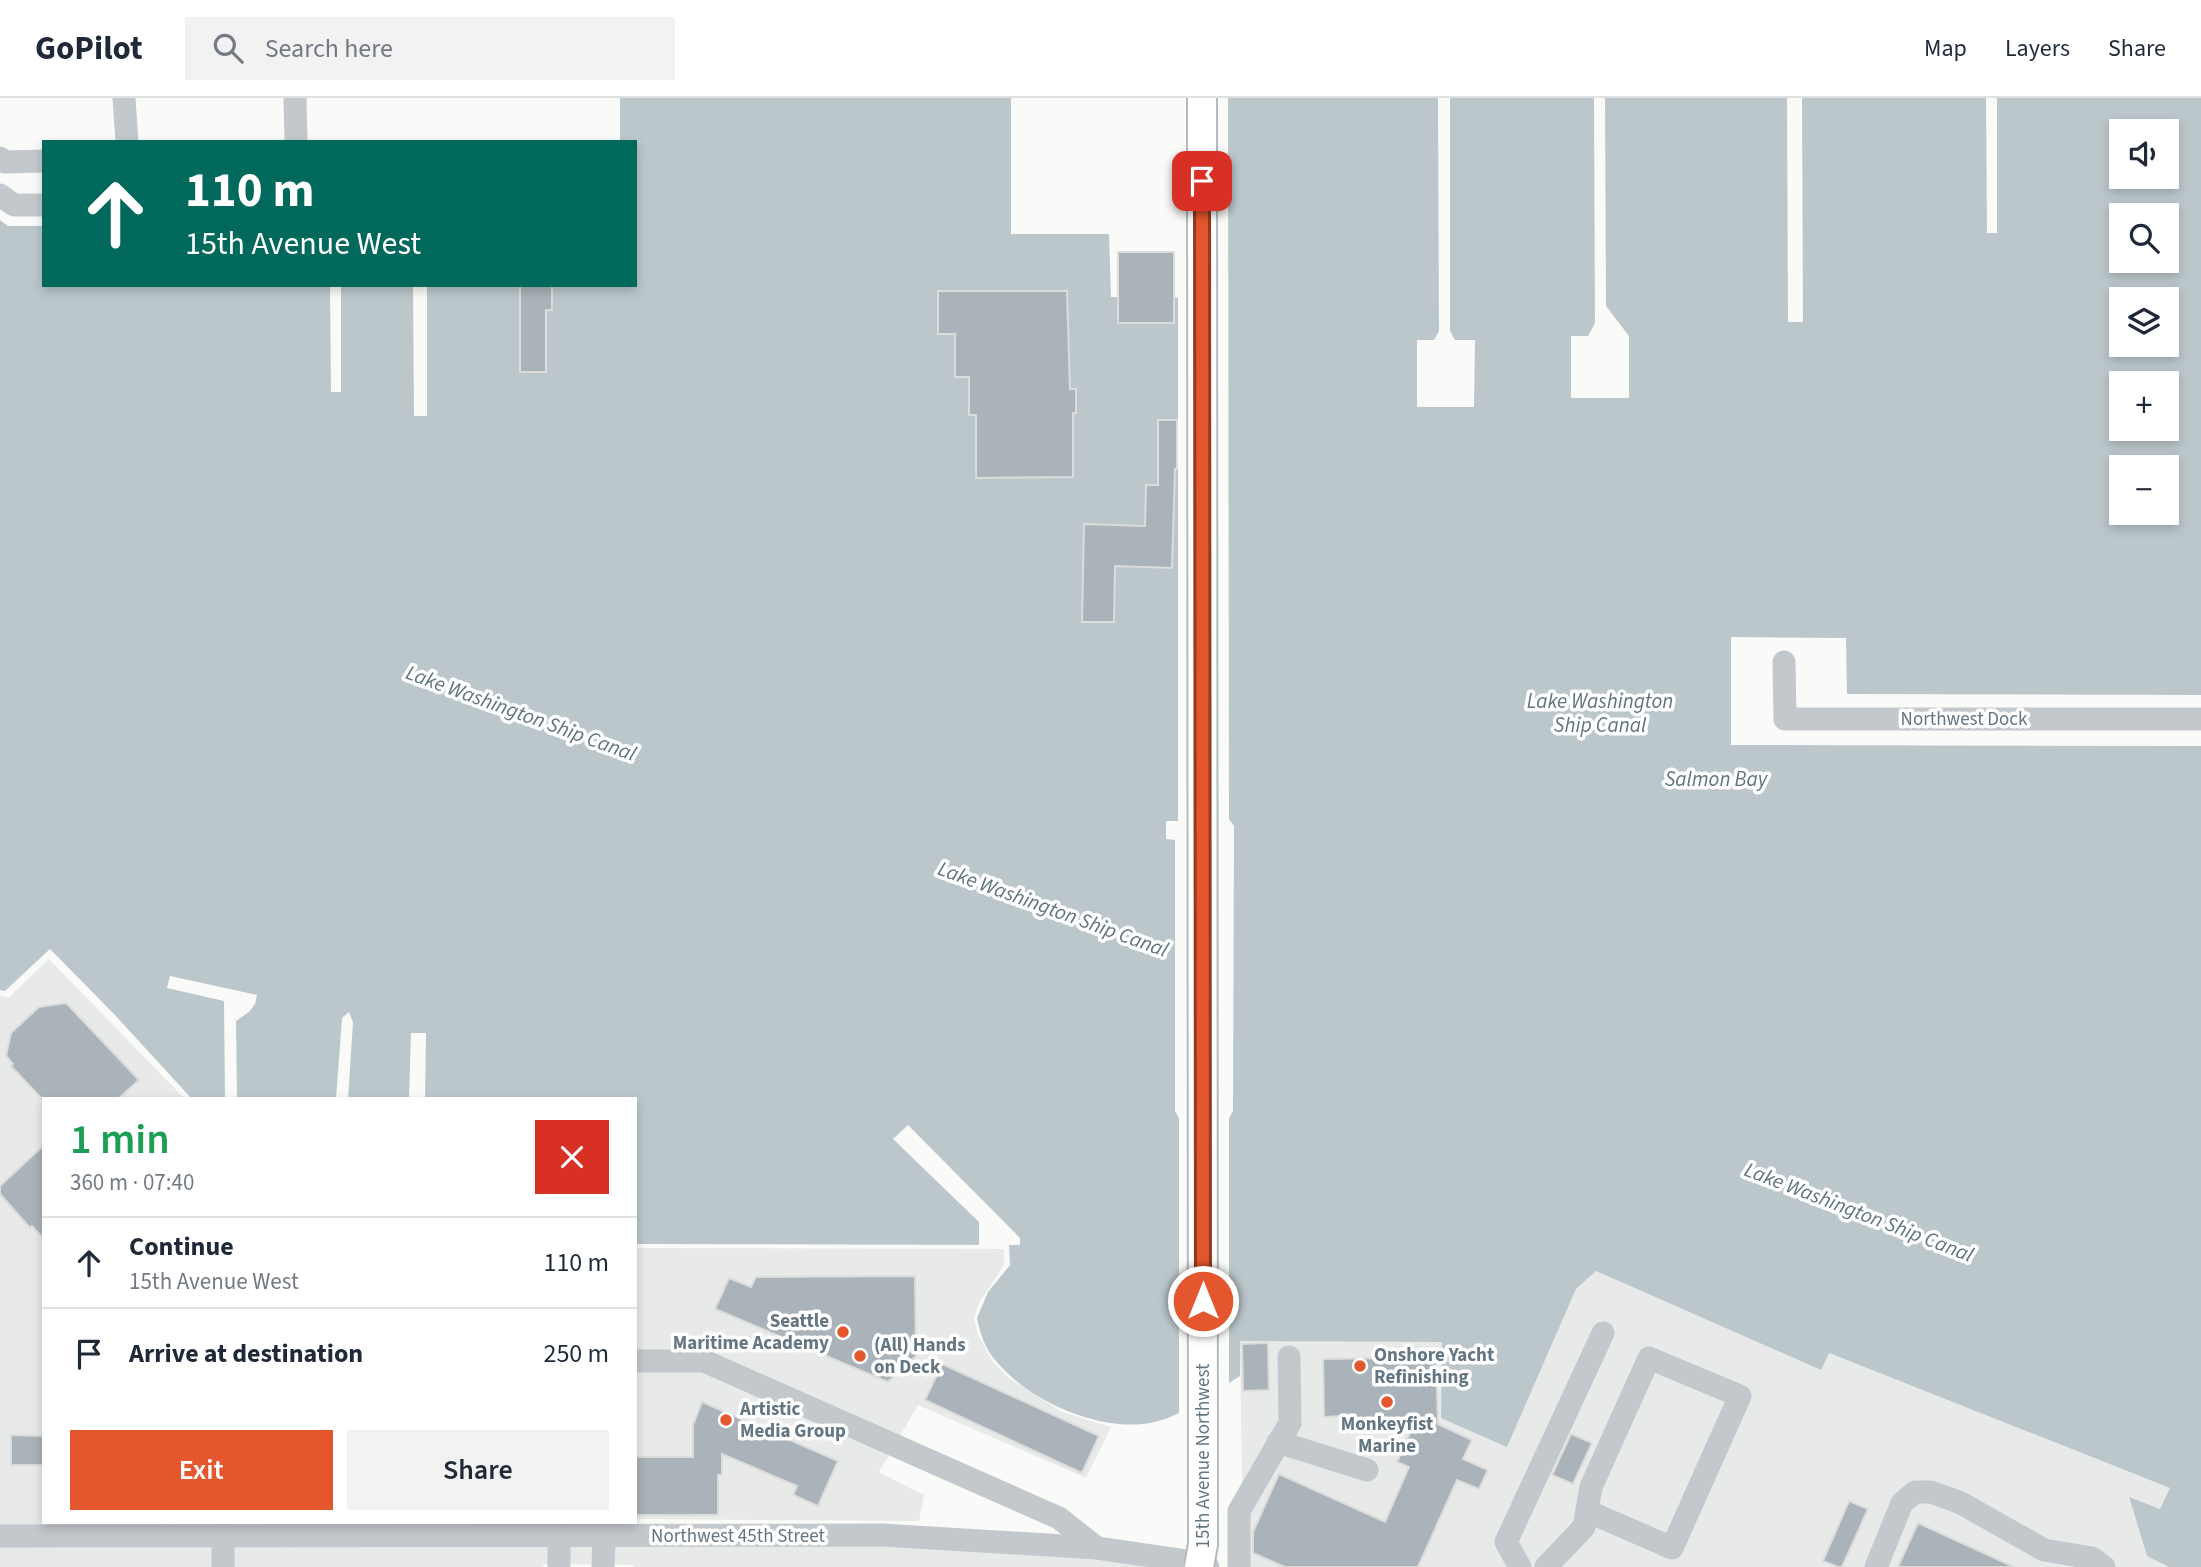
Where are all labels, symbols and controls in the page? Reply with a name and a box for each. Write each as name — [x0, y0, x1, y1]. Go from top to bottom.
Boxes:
search box — [185, 17, 675, 80]
text: GoPilot — [35, 25, 143, 72]
icon: search — [209, 29, 247, 67]
text: Search here — [265, 30, 393, 67]
text: Map — [1924, 31, 1967, 66]
text: Layers — [2005, 31, 2070, 66]
text: Share — [2108, 31, 2166, 66]
map controls — [2109, 119, 2179, 525]
button: sound — [2109, 119, 2179, 189]
pin — [1172, 151, 1232, 211]
text: 110 m — [185, 156, 314, 226]
icon: arrive — [1183, 162, 1221, 200]
icon: ahead — [70, 168, 161, 259]
button: search — [2109, 203, 2179, 273]
text: 15th Avenue West — [185, 221, 421, 267]
button: layers — [2109, 287, 2179, 357]
button: + — [2109, 371, 2179, 441]
button: − — [2109, 455, 2179, 525]
water label: Lake Washington Ship Canal — [402, 657, 641, 769]
water label: Lake Washington Ship Canal — [1527, 686, 1673, 740]
street label: Northwest Dock — [1901, 706, 2028, 733]
water label: Salmon Bay — [1665, 764, 1769, 794]
water label: Lake Washington Ship Canal — [934, 853, 1173, 965]
text: 1 min — [70, 1110, 170, 1170]
button: close — [535, 1120, 609, 1194]
water label: Lake Washington Ship Canal — [1740, 1154, 1979, 1270]
text: 360 m · 07:40 — [70, 1166, 194, 1199]
text: Continue — [129, 1228, 234, 1265]
icon: ahead — [70, 1244, 108, 1282]
text: 110 m — [543, 1244, 609, 1281]
position arrow — [1166, 1264, 1240, 1338]
text: 15th Avenue West — [129, 1265, 299, 1298]
place label: Seattle Maritime Academy — [673, 1308, 829, 1357]
marker: Seattle Maritime Academy — [835, 1324, 851, 1340]
place label: (All) Hands on Deck — [874, 1332, 966, 1381]
icon: arrive — [70, 1335, 108, 1373]
text: Arrive at destination — [129, 1335, 363, 1372]
text: 250 m — [543, 1335, 609, 1372]
place label: Onshore Yacht Refinishing — [1374, 1342, 1494, 1391]
marker: (All) Hands on Deck — [852, 1348, 868, 1364]
marker: Onshore Yacht Refinishing — [1352, 1358, 1368, 1374]
street label: 15th Avenue Northwest — [1190, 1363, 1217, 1548]
marker: Monkeyfist Marine — [1379, 1394, 1395, 1410]
place label: Artistic Media Group — [739, 1396, 846, 1445]
place label: Monkeyfist Marine — [1341, 1411, 1433, 1460]
marker: Artistic Media Group — [718, 1412, 734, 1428]
button: Exit — [70, 1430, 333, 1510]
button: Share — [347, 1430, 609, 1510]
street label: Northwest 45th Street — [651, 1523, 825, 1550]

